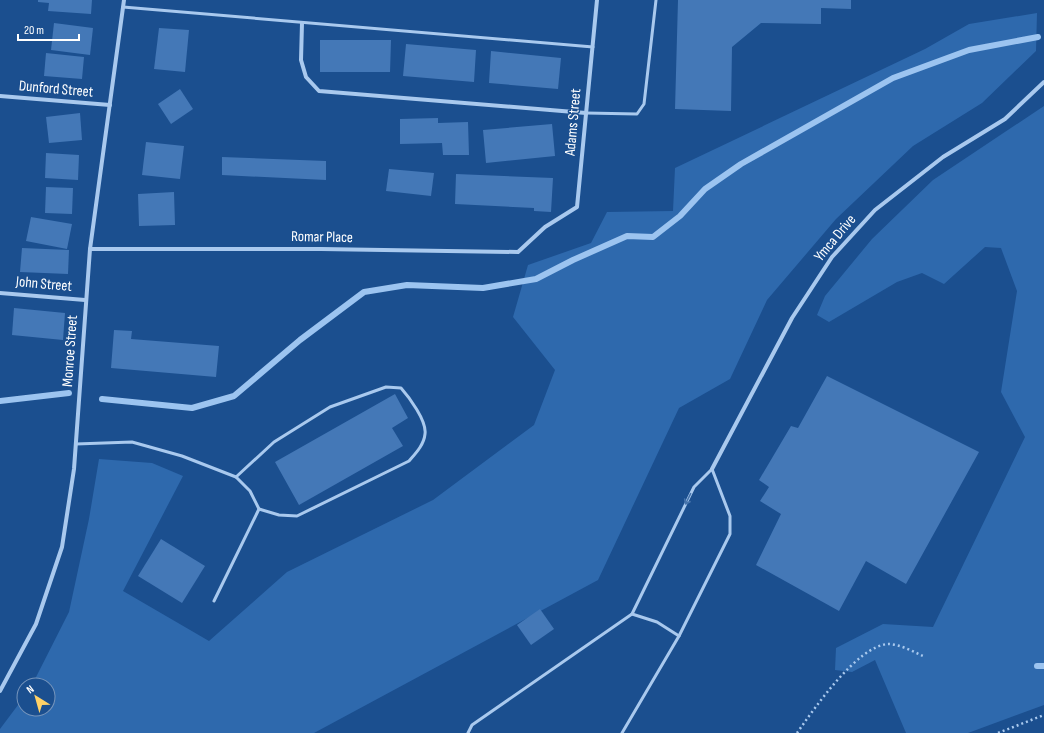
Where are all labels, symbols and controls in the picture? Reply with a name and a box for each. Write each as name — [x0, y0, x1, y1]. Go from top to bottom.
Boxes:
scale bar — [18, 16, 79, 42]
text: 20 m — [24, 23, 44, 38]
street label: Dunford Street — [18, 76, 94, 102]
street label: Adams Street — [561, 87, 585, 157]
street label: Ymca Drive — [810, 211, 860, 265]
street label: Romar Place — [291, 227, 353, 247]
street label: John Street — [14, 272, 73, 296]
street label: Monroe Street — [58, 314, 82, 388]
one-way arrow — [684, 492, 691, 504]
north arrow — [16, 677, 56, 717]
text: N — [24, 682, 37, 696]

